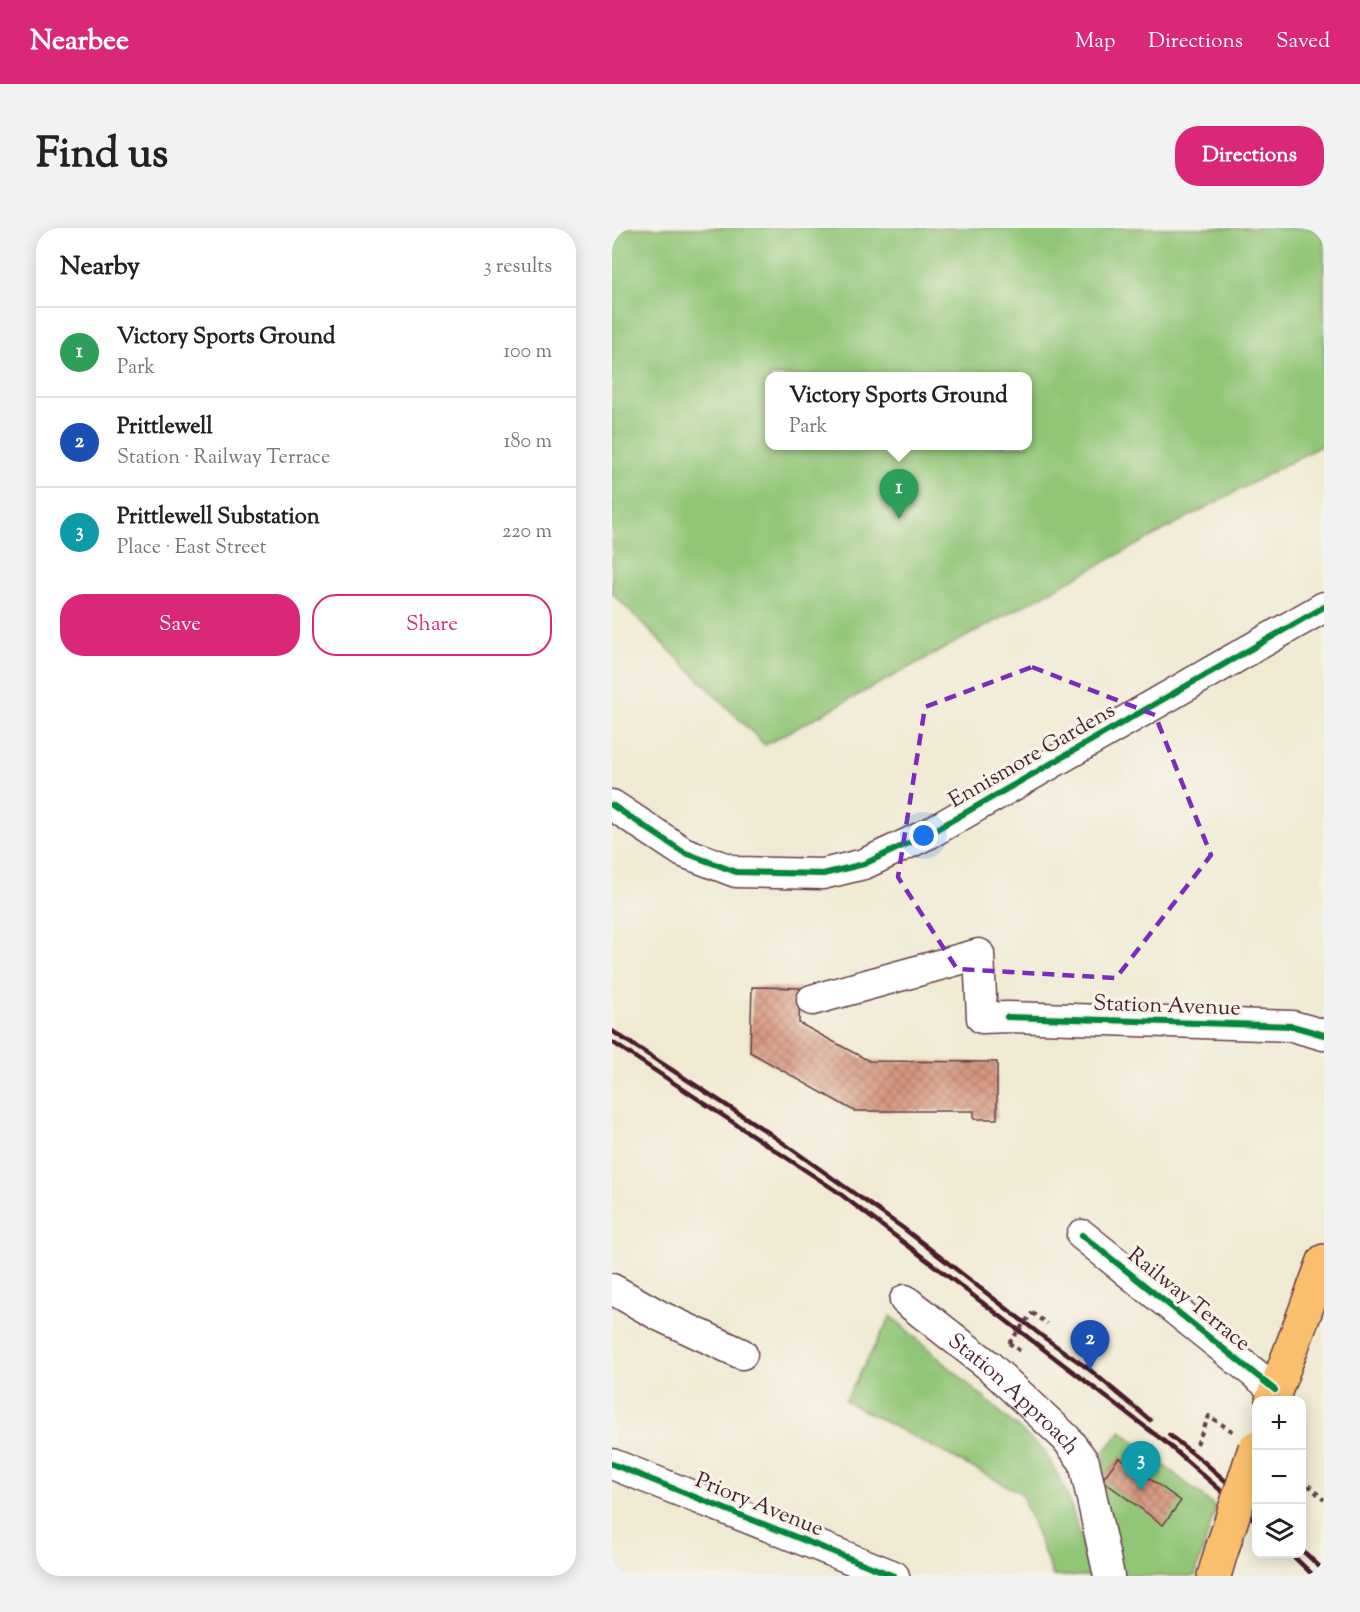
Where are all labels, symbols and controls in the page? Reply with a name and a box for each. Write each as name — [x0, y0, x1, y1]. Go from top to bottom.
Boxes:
text: Nearbee — [30, 22, 129, 62]
text: Map — [1075, 27, 1115, 57]
text: Directions — [1148, 27, 1243, 57]
text: Saved — [1276, 27, 1330, 57]
text: Find us — [36, 126, 168, 186]
button: Directions — [1175, 126, 1324, 186]
text: Nearby — [60, 249, 140, 286]
text: 3 results — [483, 253, 552, 282]
text: Victory Sports Ground — [117, 322, 336, 354]
text: 1 — [76, 338, 83, 367]
text: 100 m — [503, 338, 552, 367]
text: Park — [117, 354, 155, 383]
popup — [765, 372, 1032, 450]
text: Victory Sports Ground — [789, 381, 1008, 413]
text: Prittlewell — [117, 412, 213, 444]
text: Park — [789, 413, 827, 442]
text: 2 — [75, 428, 84, 457]
text: 180 m — [504, 428, 552, 457]
text: Station · Railway Terrace — [117, 444, 330, 473]
pin: 1 — [880, 470, 918, 519]
text: Prittlewell Substation — [117, 502, 320, 534]
text: 3 — [75, 518, 84, 547]
text: 220 m — [502, 518, 552, 547]
text: Place · East Street — [117, 534, 267, 563]
button: Save — [60, 594, 300, 656]
button: Share — [312, 594, 552, 656]
street label: Ennismore Gardens — [943, 696, 1122, 817]
your location — [909, 821, 938, 850]
street label: Station Avenue — [1093, 988, 1241, 1026]
street label: Railway Terrace — [1120, 1241, 1257, 1360]
pin: 2 — [1070, 1320, 1110, 1370]
street label: Station Approach — [940, 1327, 1086, 1462]
map controls — [1252, 1396, 1306, 1558]
button: + — [1252, 1396, 1306, 1450]
pin: 3 — [1122, 1442, 1160, 1491]
button: − — [1252, 1450, 1306, 1504]
street label: Priory Avenue — [690, 1465, 828, 1546]
button: layers — [1252, 1504, 1306, 1558]

